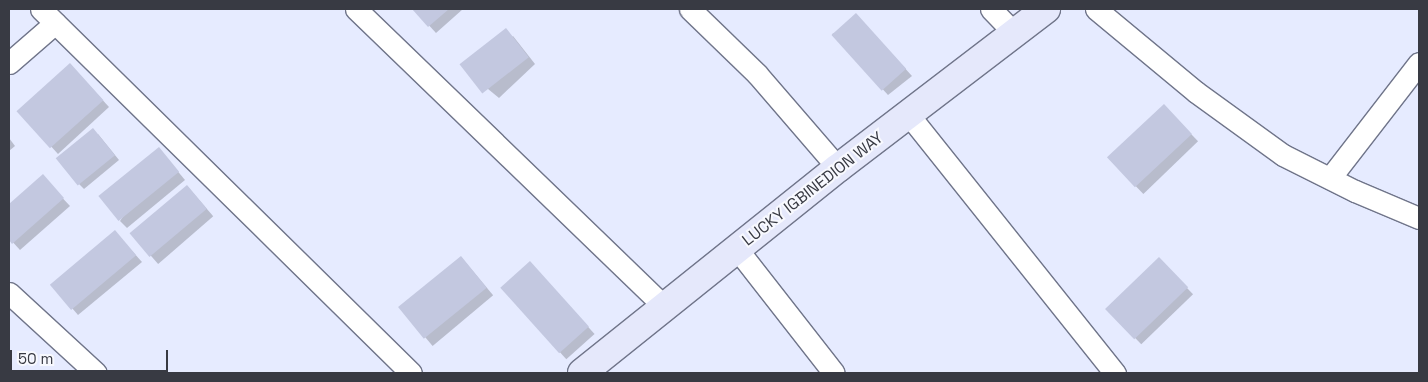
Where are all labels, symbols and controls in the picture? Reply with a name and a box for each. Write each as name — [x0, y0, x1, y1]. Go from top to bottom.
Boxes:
street label: LUCKY IGBINEDION WAY — [739, 128, 887, 250]
scale bar — [12, 340, 170, 372]
text: 50 m — [18, 349, 53, 368]

